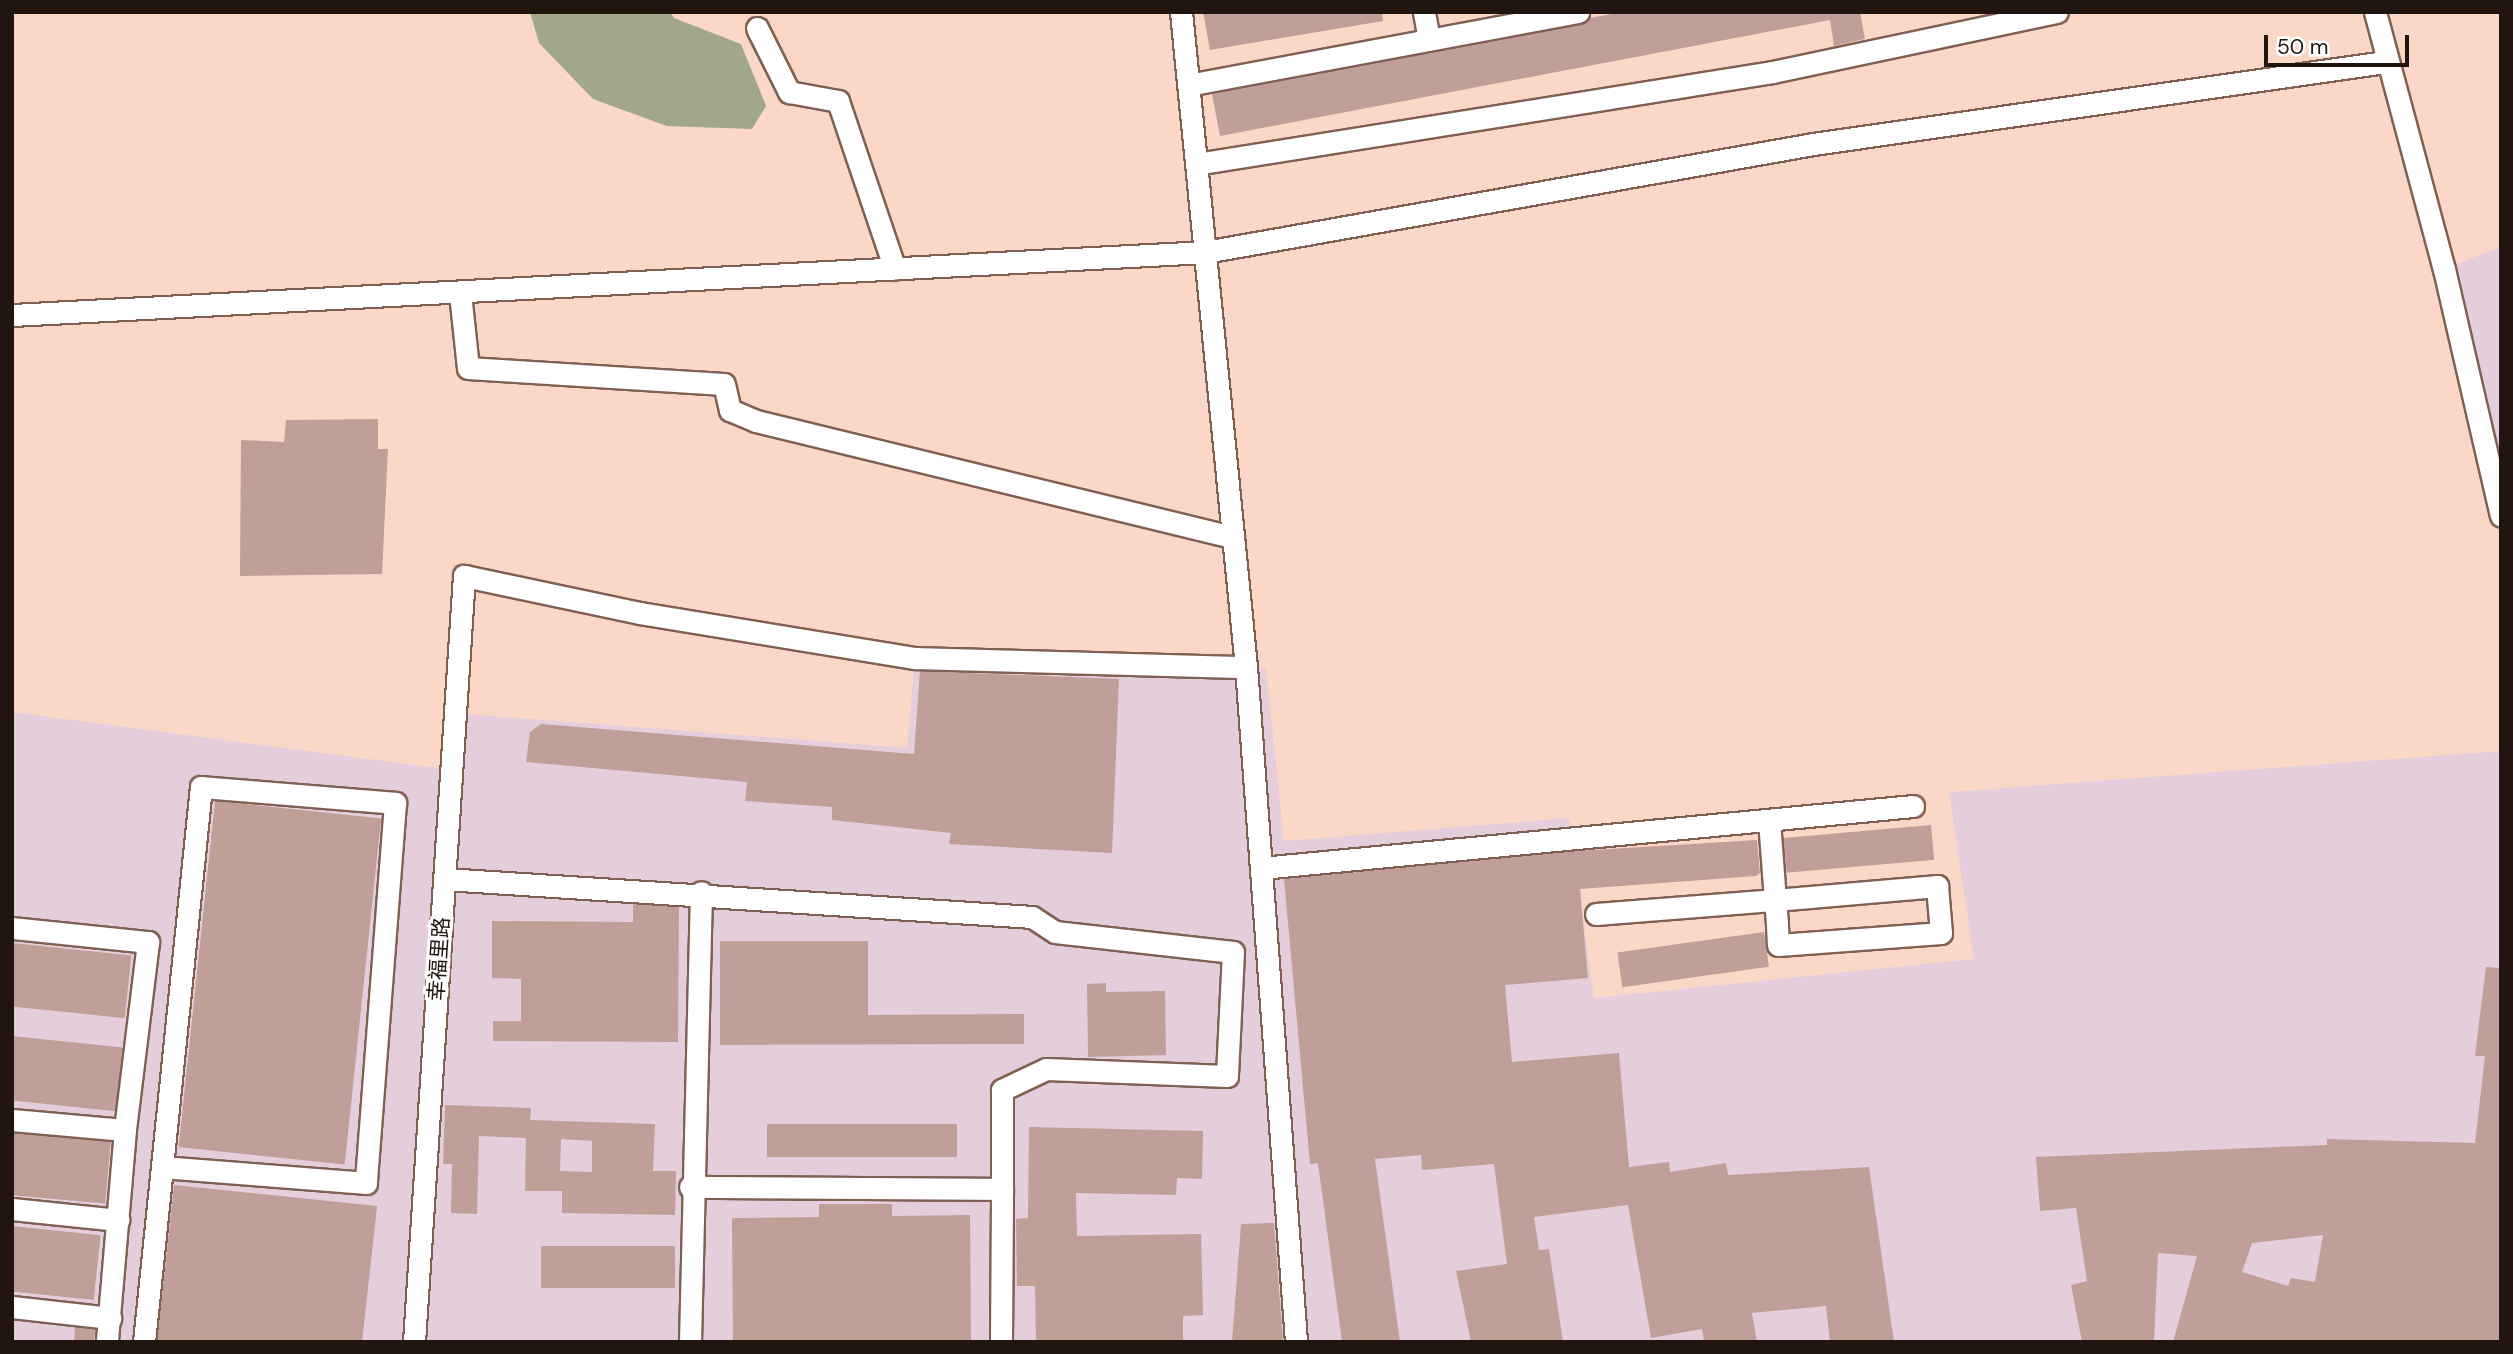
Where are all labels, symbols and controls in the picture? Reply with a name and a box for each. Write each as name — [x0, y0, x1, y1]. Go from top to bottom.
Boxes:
scale bar — [2268, 21, 2413, 65]
text: 50 m — [2277, 33, 2328, 61]
street label: 幸福里路 — [424, 916, 454, 1002]

